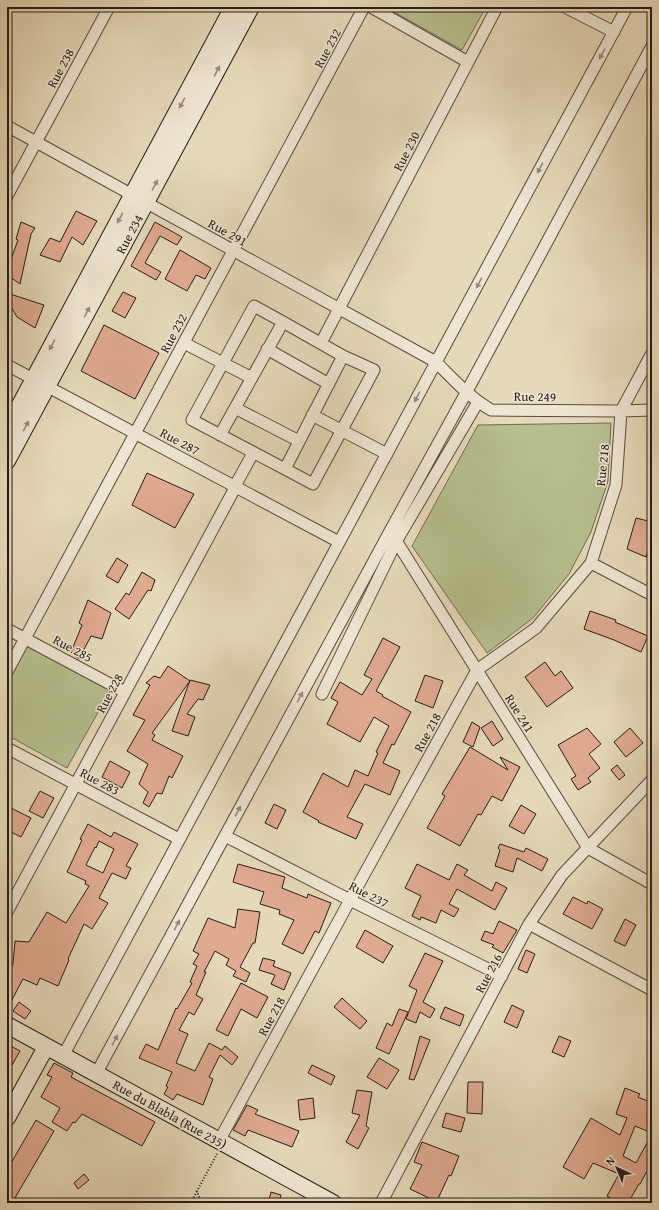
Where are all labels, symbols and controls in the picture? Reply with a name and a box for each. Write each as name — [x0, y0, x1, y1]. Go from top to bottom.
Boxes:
street label: Rue 232 — [309, 25, 346, 71]
street label: Rue 238 — [42, 45, 79, 91]
one-way arrow — [598, 48, 605, 60]
one-way arrow — [214, 65, 220, 76]
one-way arrow — [178, 97, 185, 109]
street label: Rue 230 — [388, 128, 425, 174]
one-way arrow — [537, 162, 544, 174]
one-way arrow — [152, 179, 159, 191]
street label: Rue 234 — [111, 211, 148, 257]
one-way arrow — [117, 212, 124, 223]
street label: Rue 291 — [205, 214, 251, 251]
one-way arrow — [475, 277, 482, 288]
one-way arrow — [84, 306, 90, 318]
street label: Rue 232 — [155, 310, 192, 356]
one-way arrow — [49, 339, 56, 350]
street label: Rue 249 — [514, 387, 556, 406]
one-way arrow — [414, 391, 420, 403]
one-way arrow — [22, 420, 29, 432]
street label: Rue 287 — [157, 423, 203, 460]
street label: Rue 218 — [591, 443, 614, 487]
street label: Rue 285 — [50, 630, 96, 667]
street label: Rue 228 — [91, 670, 128, 716]
street label: Rue 241 — [500, 690, 539, 736]
one-way arrow — [297, 691, 304, 702]
street label: Rue 218 — [409, 709, 446, 755]
street label: Rue 283 — [77, 763, 123, 800]
one-way arrow — [235, 805, 242, 817]
street label: Rue 237 — [346, 876, 392, 913]
one-way arrow — [173, 920, 180, 931]
street label: Rue 216 — [470, 950, 507, 996]
street label: Rue 218 — [253, 993, 290, 1039]
one-way arrow — [112, 1034, 118, 1046]
street label: Rue du Blabla (Rue 235) — [109, 1075, 230, 1154]
north arrow — [597, 1148, 637, 1188]
text: N — [602, 1152, 619, 1169]

